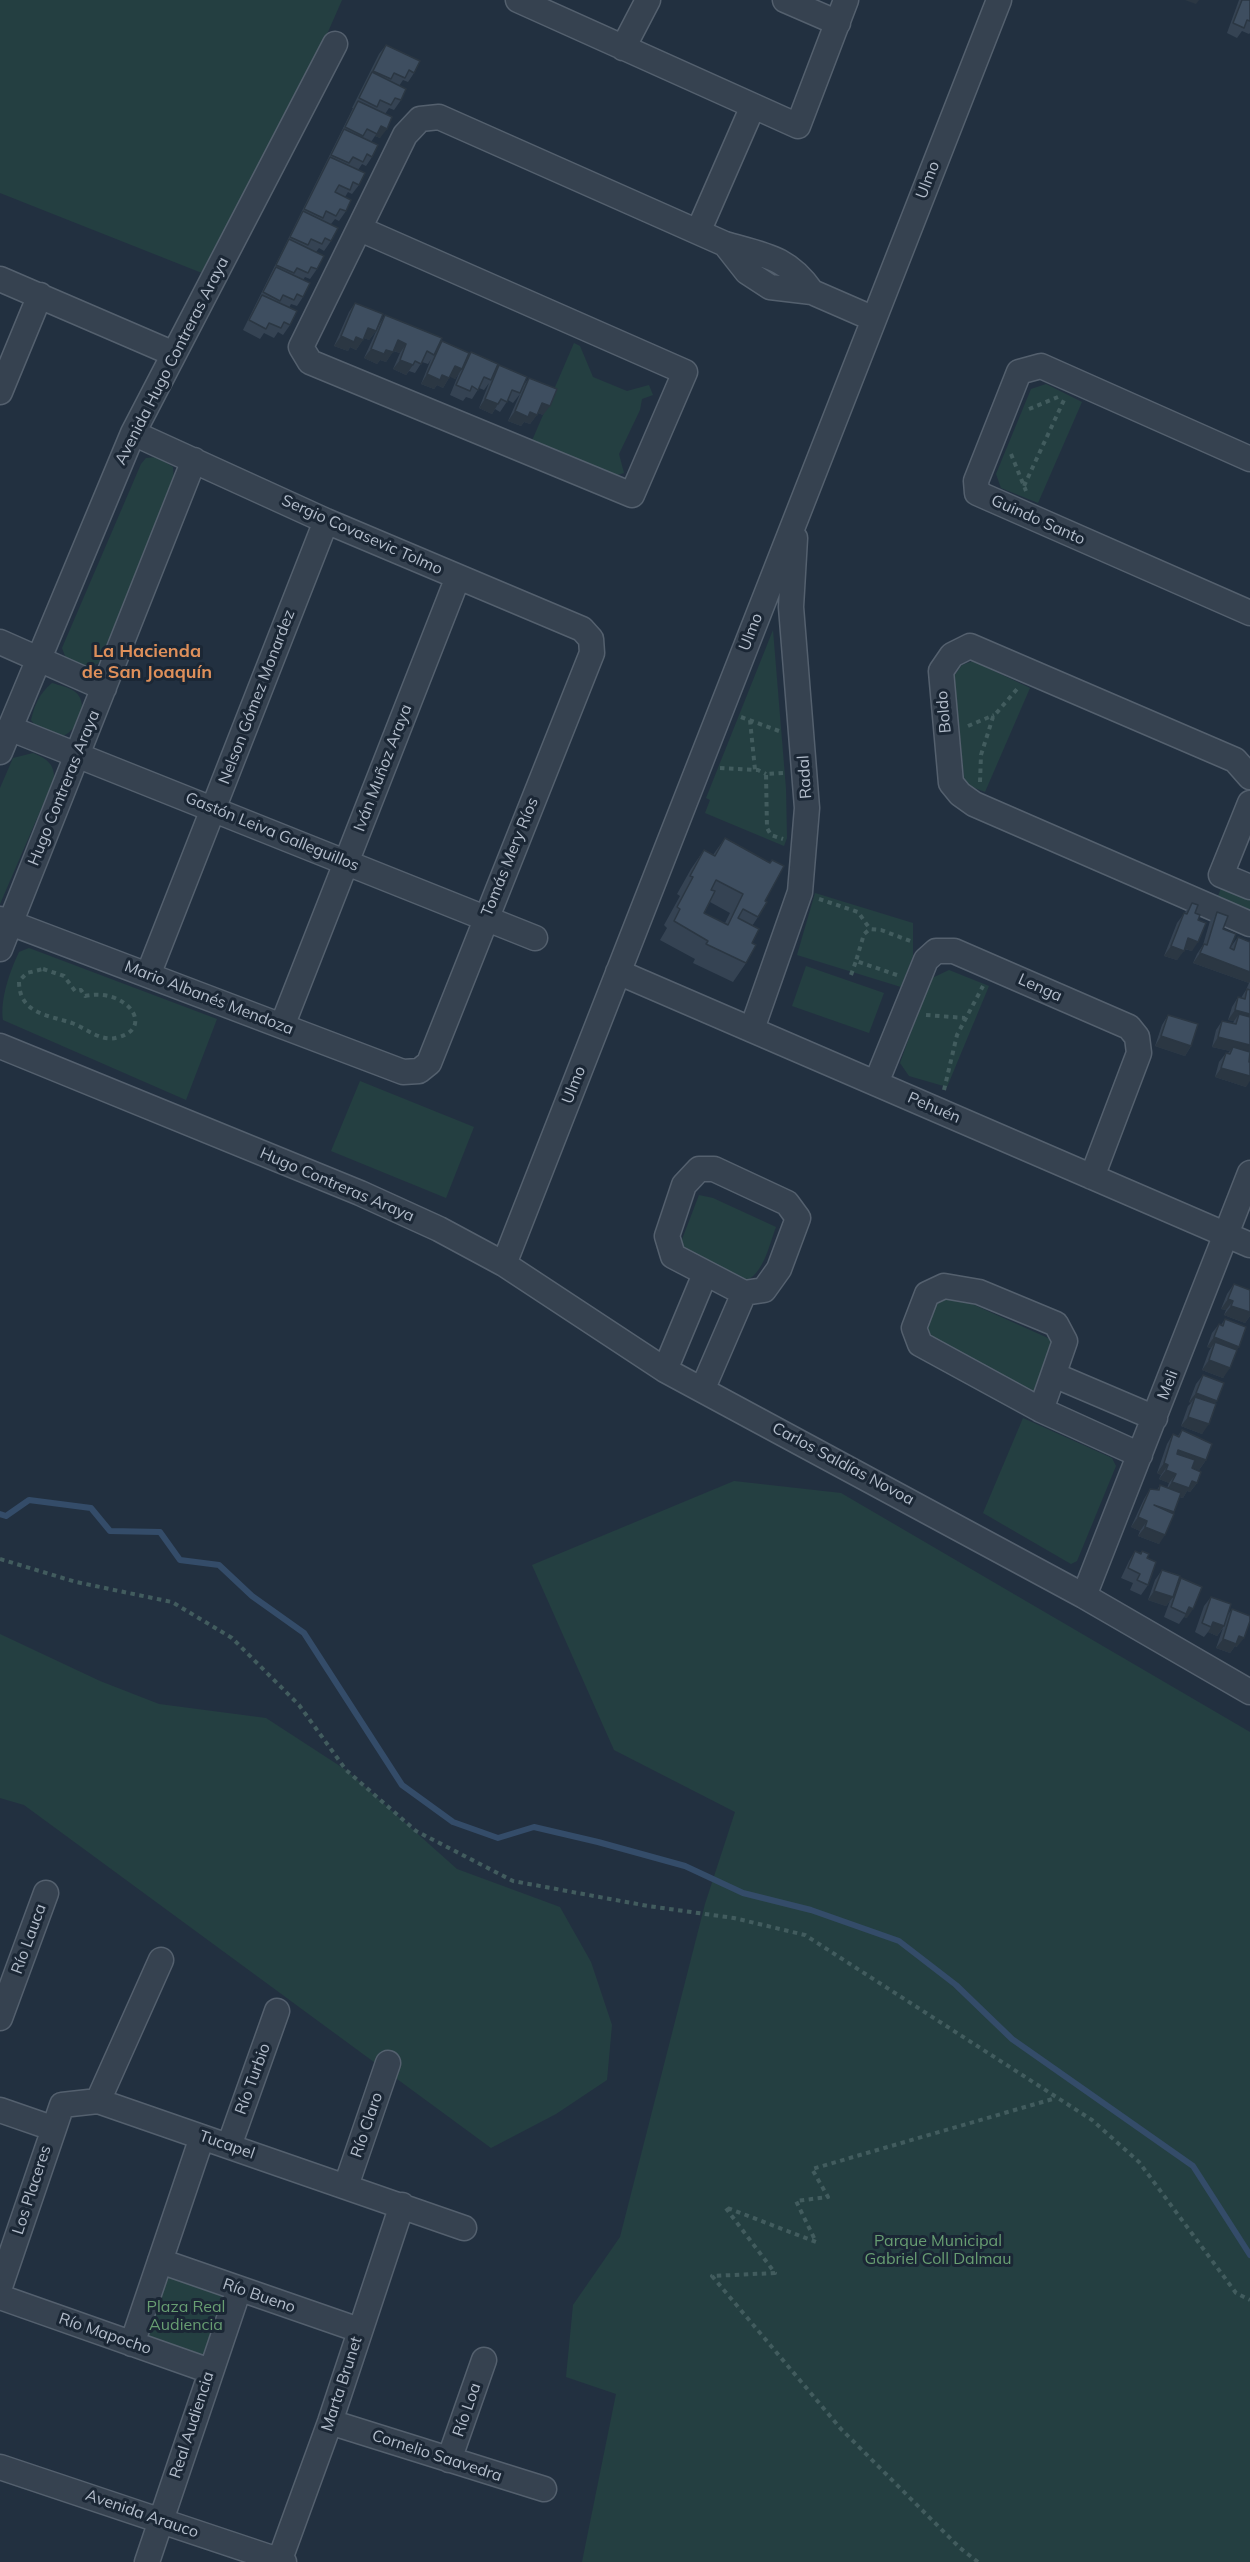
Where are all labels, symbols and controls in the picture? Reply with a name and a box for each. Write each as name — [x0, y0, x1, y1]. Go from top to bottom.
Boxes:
street label: Ulmo — [912, 159, 944, 201]
street label: Avenida Hugo Contreras Araya — [111, 254, 233, 468]
street label: Sergio Covasevic Tolmo — [279, 491, 445, 579]
street label: Guindo Santo — [988, 491, 1088, 549]
street label: Nelson Gómez Monardez — [215, 607, 299, 787]
street label: Ulmo — [735, 611, 767, 653]
district label: La Hacienda de San Joaquín — [82, 641, 212, 684]
street label: Boldo — [933, 690, 955, 734]
street label: Iván Muñoz Araya — [350, 702, 416, 834]
street label: Hugo Contreras Araya — [24, 708, 104, 868]
street label: Radal — [794, 755, 816, 799]
street label: Gastón Leiva Galleguillos — [182, 788, 362, 876]
street label: Tomás Mery Ríos — [477, 795, 543, 919]
street label: Mario Albanés Mendoza — [122, 957, 296, 1039]
street label: Lenga — [1015, 970, 1065, 1006]
street label: Ulmo — [558, 1064, 590, 1106]
street label: Pehuén — [905, 1088, 963, 1128]
street label: Hugo Contreras Araya — [257, 1144, 417, 1226]
street label: Meli — [1154, 1368, 1182, 1402]
street label: Carlos Saldías Novoa — [769, 1418, 917, 1510]
street label: Río Lauca — [7, 1901, 51, 1977]
street label: Río Turbio — [231, 2041, 275, 2117]
street label: Río Claro — [347, 2090, 387, 2160]
street label: Tucapel — [197, 2127, 257, 2163]
street label: Los Placeres — [9, 2143, 55, 2237]
park label: Parque Municipal Gabriel Coll Dalmau — [865, 2231, 1011, 2269]
street label: Río Bueno — [220, 2275, 298, 2317]
park label: Plaza Real Audiencia — [147, 2297, 225, 2335]
street label: Río Mapocho — [56, 2309, 154, 2359]
street label: Marta Brunet — [318, 2334, 366, 2434]
street label: Real Audiencia — [166, 2369, 218, 2481]
street label: Río Loa — [449, 2381, 485, 2439]
street label: Cornelio Saavedra — [370, 2426, 504, 2486]
street label: Avenida Arauco — [83, 2486, 201, 2542]

